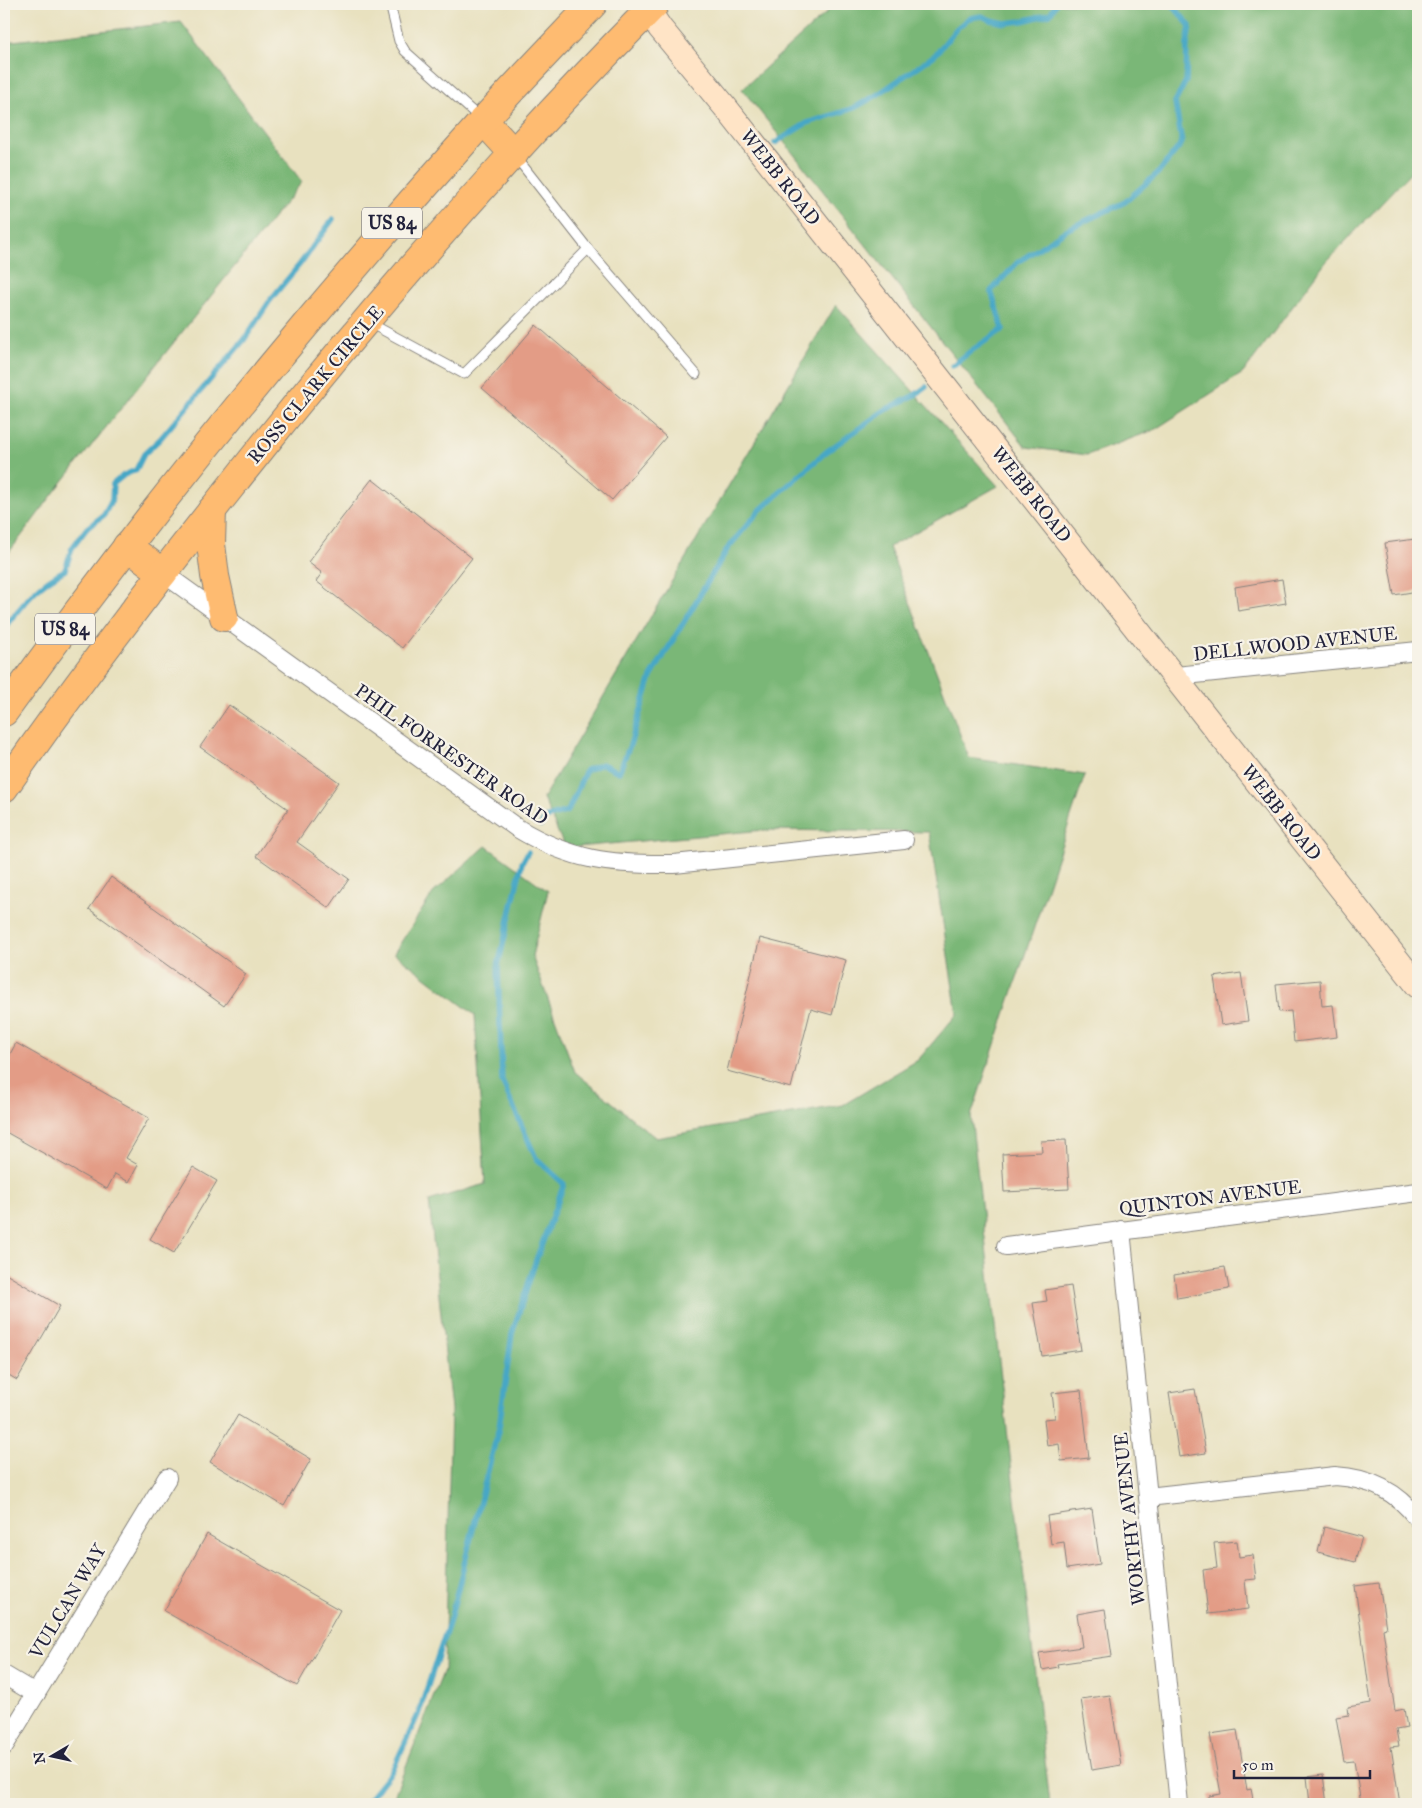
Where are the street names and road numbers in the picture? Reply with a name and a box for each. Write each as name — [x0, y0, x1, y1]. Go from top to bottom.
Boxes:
street label: WEBB ROAD — [736, 125, 825, 230]
road number: US 84 — [362, 208, 422, 238]
street label: ROSS CLARK CIRCLE — [242, 300, 389, 468]
street label: WEBB ROAD — [987, 442, 1076, 547]
road number: US 84 — [35, 614, 95, 644]
street label: DELLWOOD AVENUE — [1192, 621, 1398, 666]
street label: PHIL FORRESTER ROAD — [351, 679, 553, 830]
street label: WEBB ROAD — [1237, 760, 1326, 865]
street label: QUINTON AVENUE — [1118, 1175, 1303, 1220]
street label: WORTHY AVENUE — [1109, 1431, 1150, 1607]
street label: VULCAN WAY — [24, 1539, 111, 1664]

